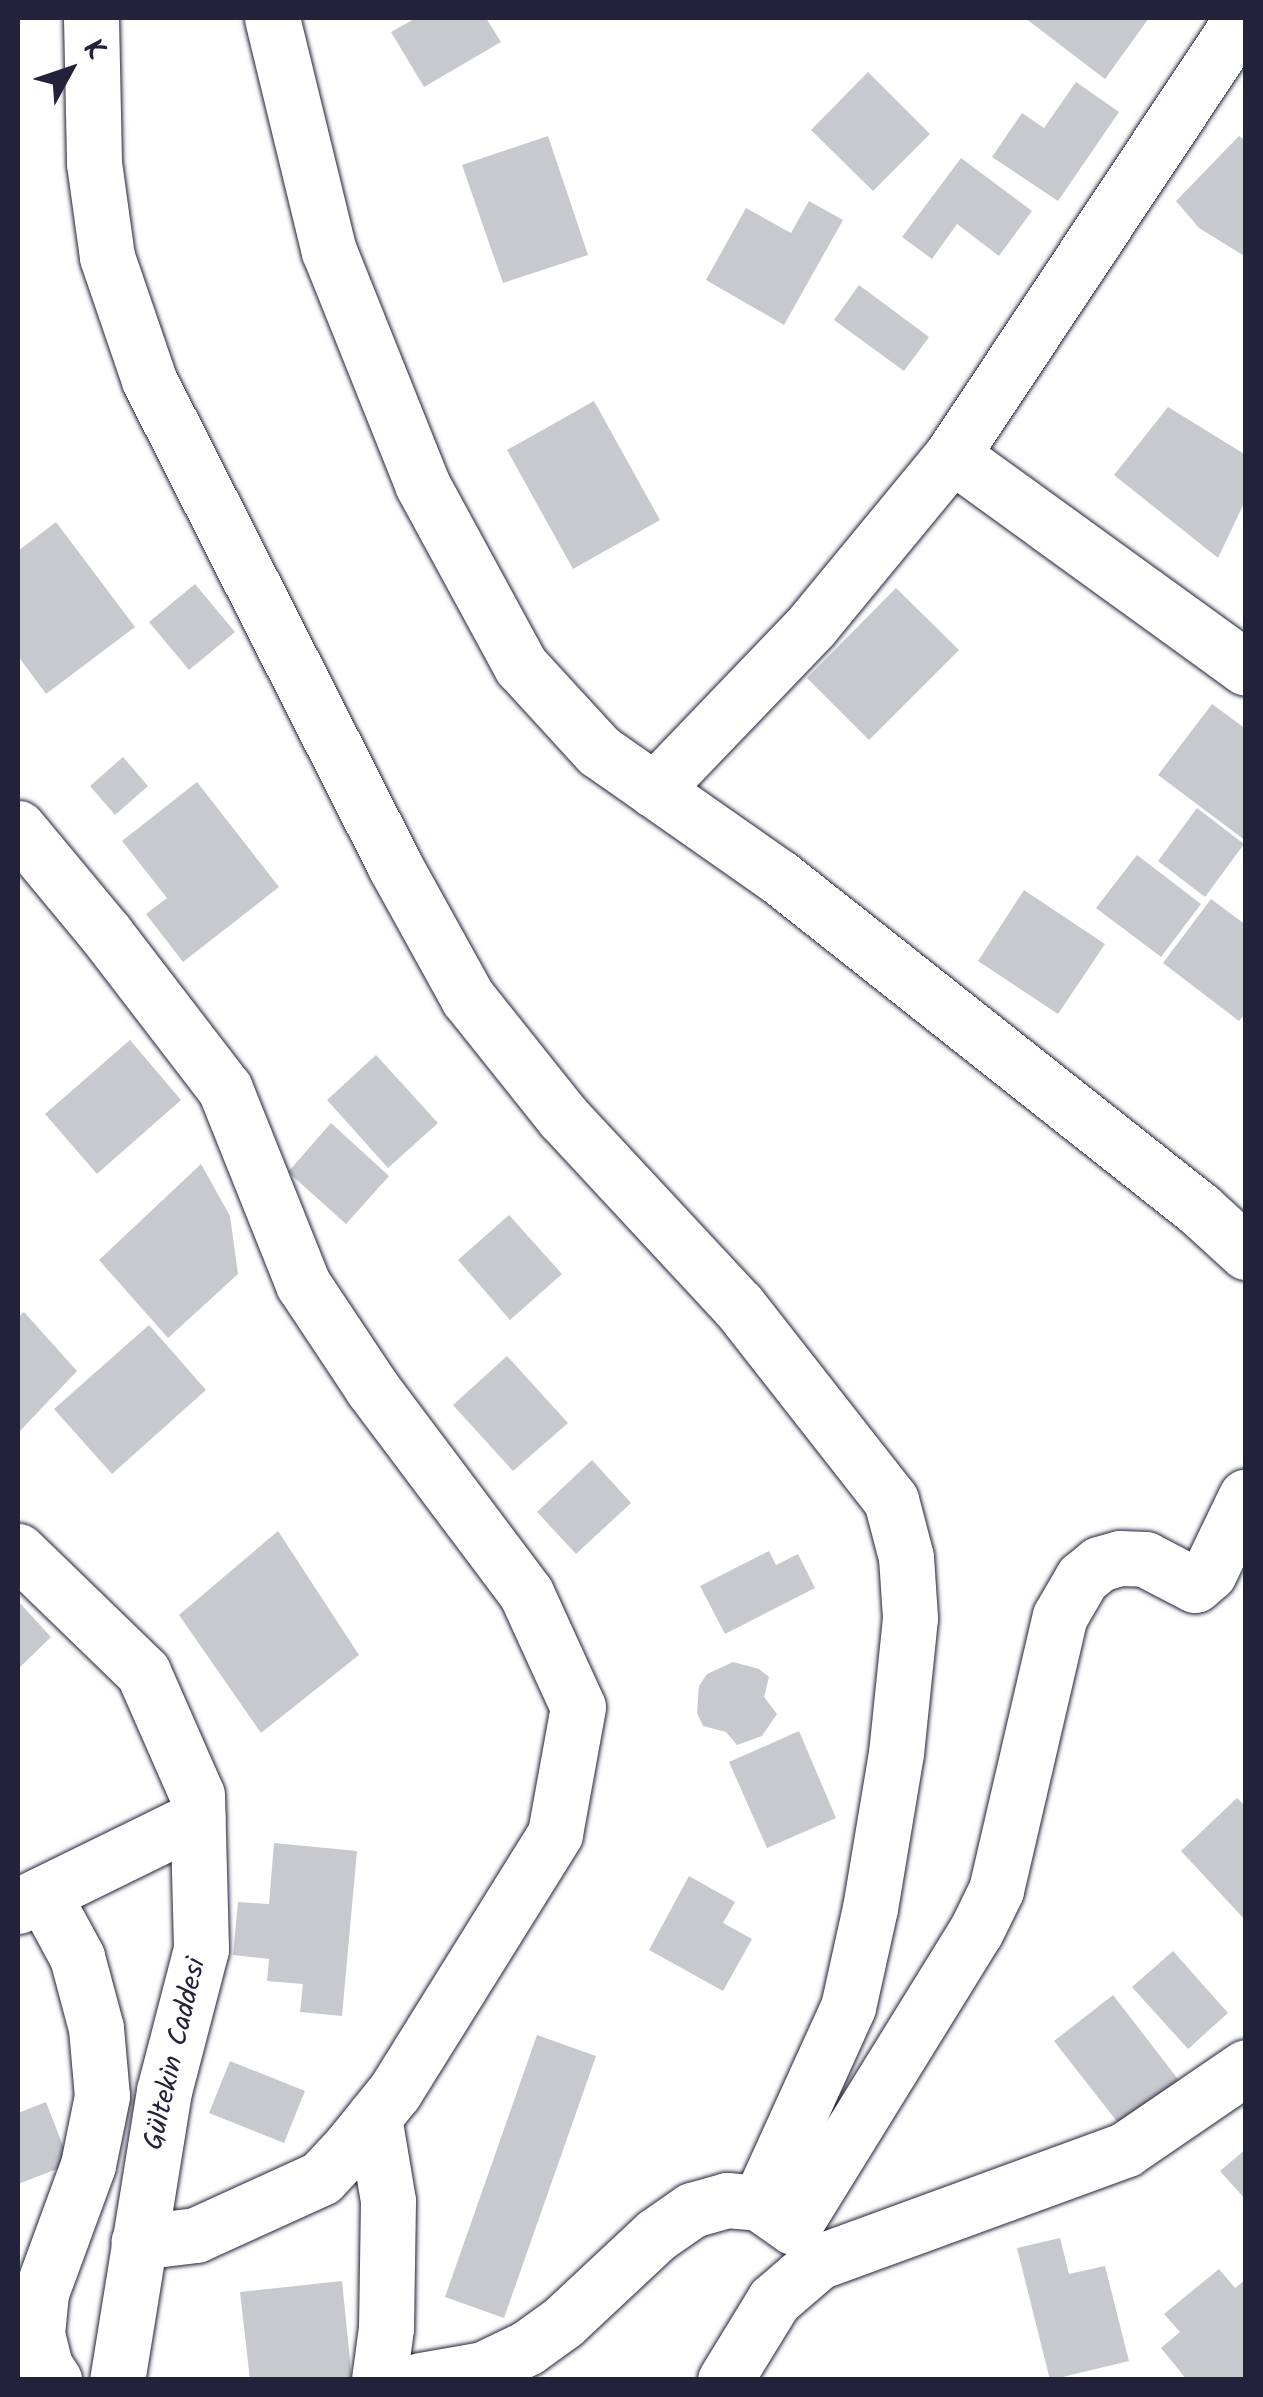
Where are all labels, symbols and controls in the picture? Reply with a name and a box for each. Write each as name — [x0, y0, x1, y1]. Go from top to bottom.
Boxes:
north arrow — [20, 20, 120, 120]
text: K — [71, 29, 116, 71]
street label: Gültekin Caddesi — [138, 1955, 214, 2153]

